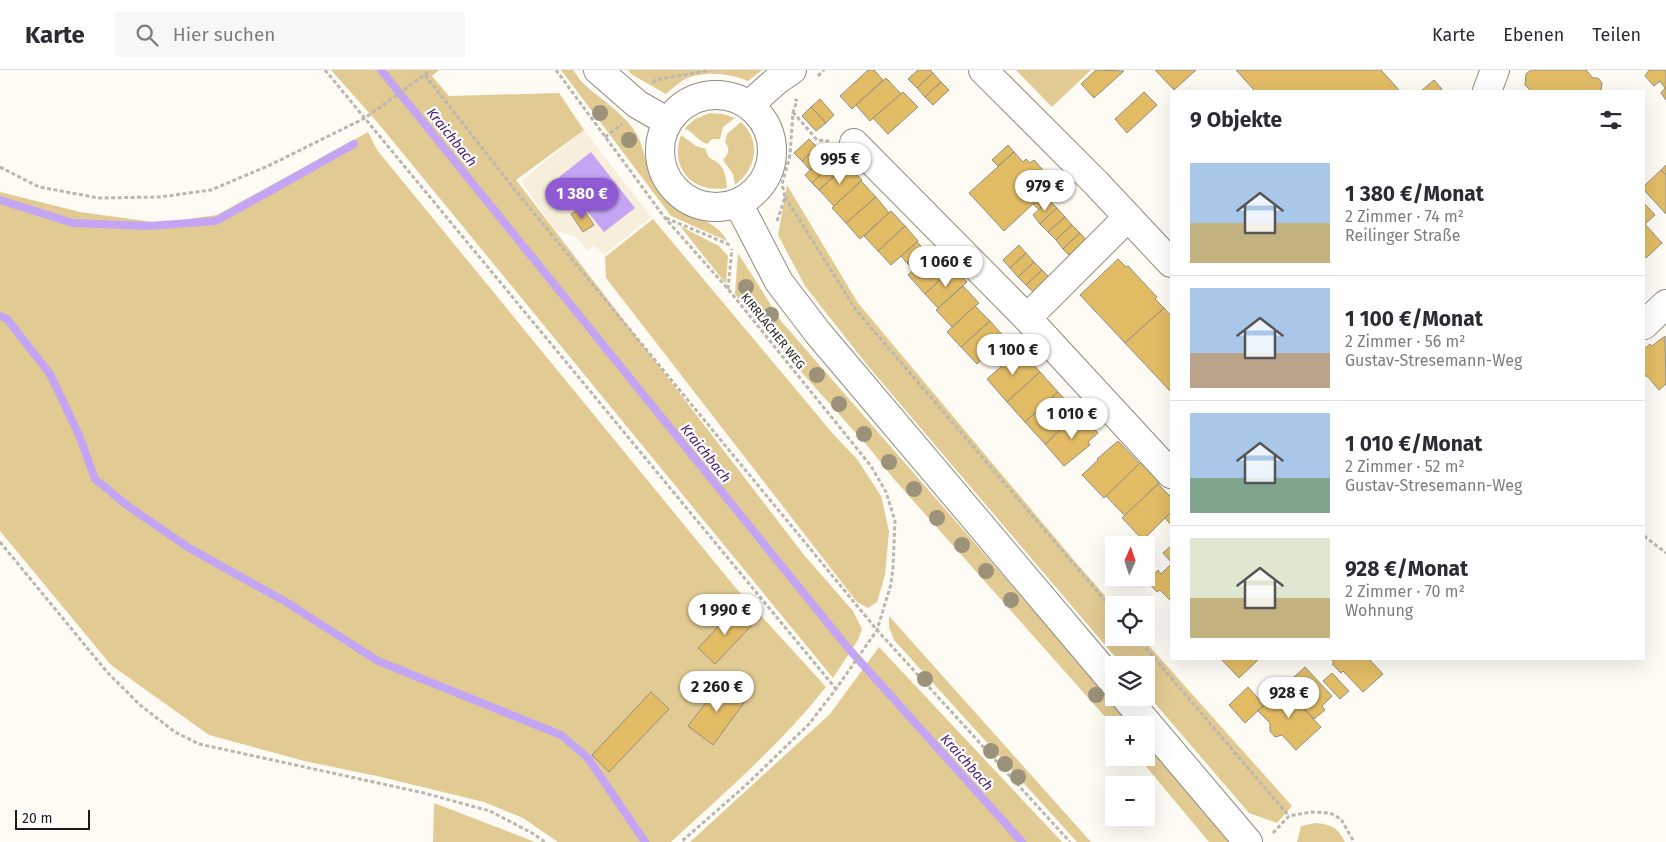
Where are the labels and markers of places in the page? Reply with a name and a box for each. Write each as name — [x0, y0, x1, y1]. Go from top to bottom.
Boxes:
pin: 995 € — [805, 142, 875, 185]
pin: 979 € — [1010, 170, 1080, 212]
pin: 1 380 € — [536, 178, 628, 220]
pin: 1 060 € — [900, 246, 992, 288]
pin: 1 100 € — [967, 334, 1059, 376]
pin: 1 010 € — [1026, 398, 1118, 440]
pin: 1 990 € — [679, 594, 771, 636]
pin: 2 260 € — [671, 670, 763, 713]
pin: 928 € — [1254, 676, 1324, 719]

